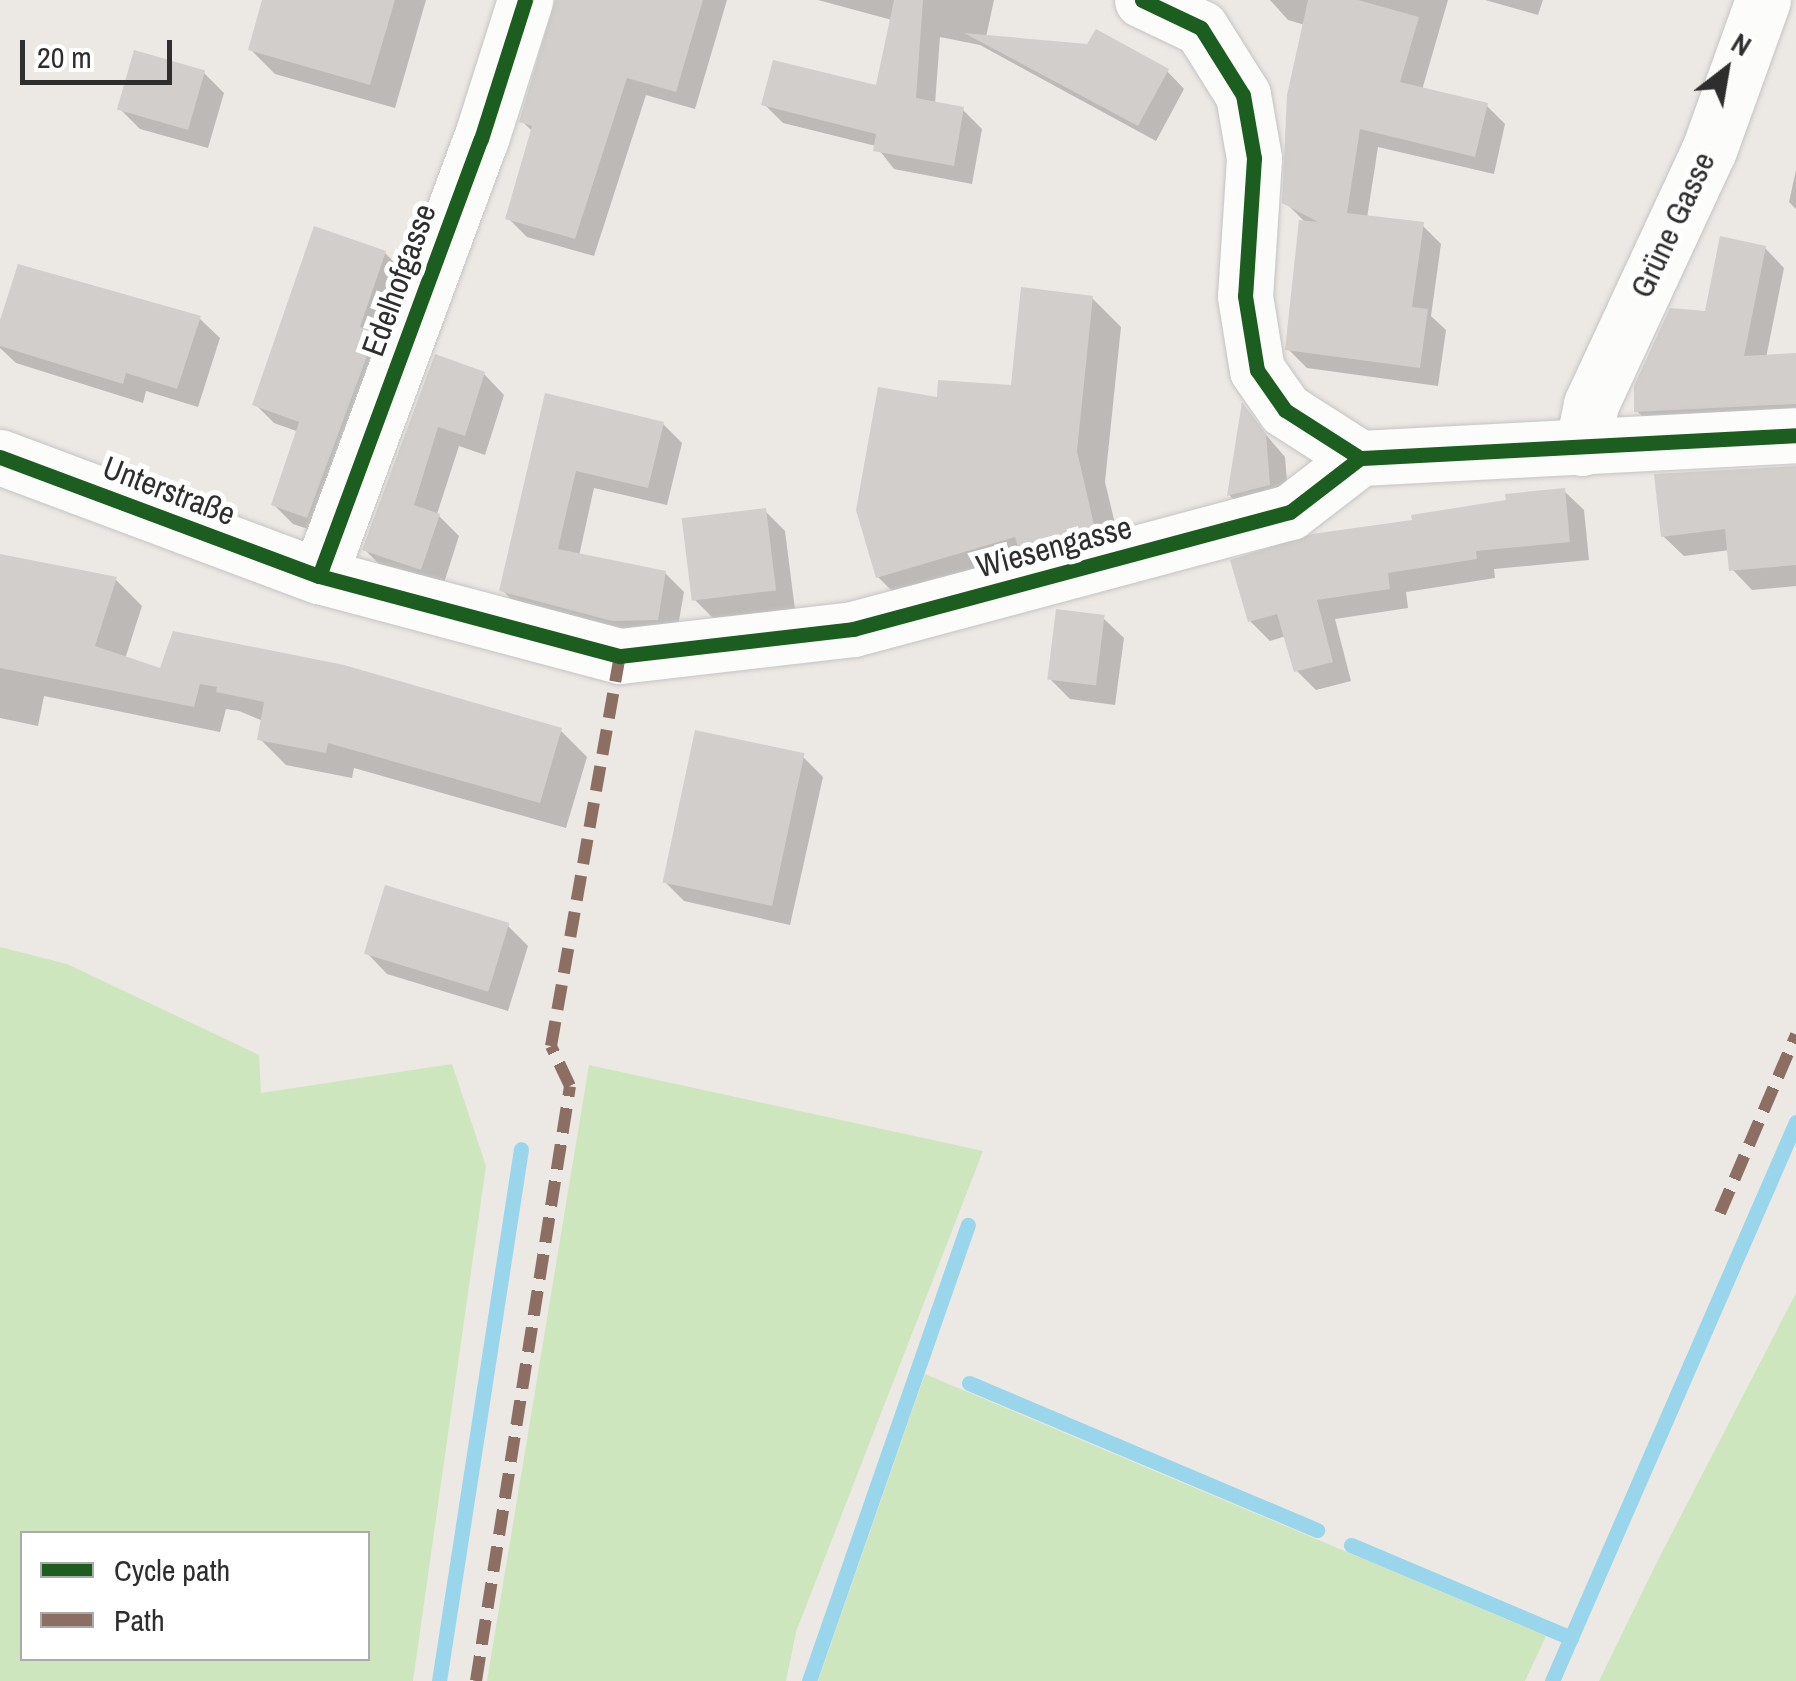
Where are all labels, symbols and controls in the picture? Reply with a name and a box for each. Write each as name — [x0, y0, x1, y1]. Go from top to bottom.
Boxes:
scale bar — [25, 20, 178, 82]
north arrow — [1676, 20, 1776, 120]
text: N — [1725, 24, 1758, 65]
text: 20 m — [37, 37, 92, 77]
street label: Grüne Gasse — [1623, 146, 1723, 304]
street label: Edelhofgasse — [354, 199, 444, 361]
street label: Unterstraße — [97, 448, 241, 534]
street label: Wiesengasse — [972, 508, 1136, 586]
legend — [20, 1531, 370, 1661]
text: Cycle path — [114, 1550, 230, 1590]
text: Path — [114, 1600, 165, 1640]

